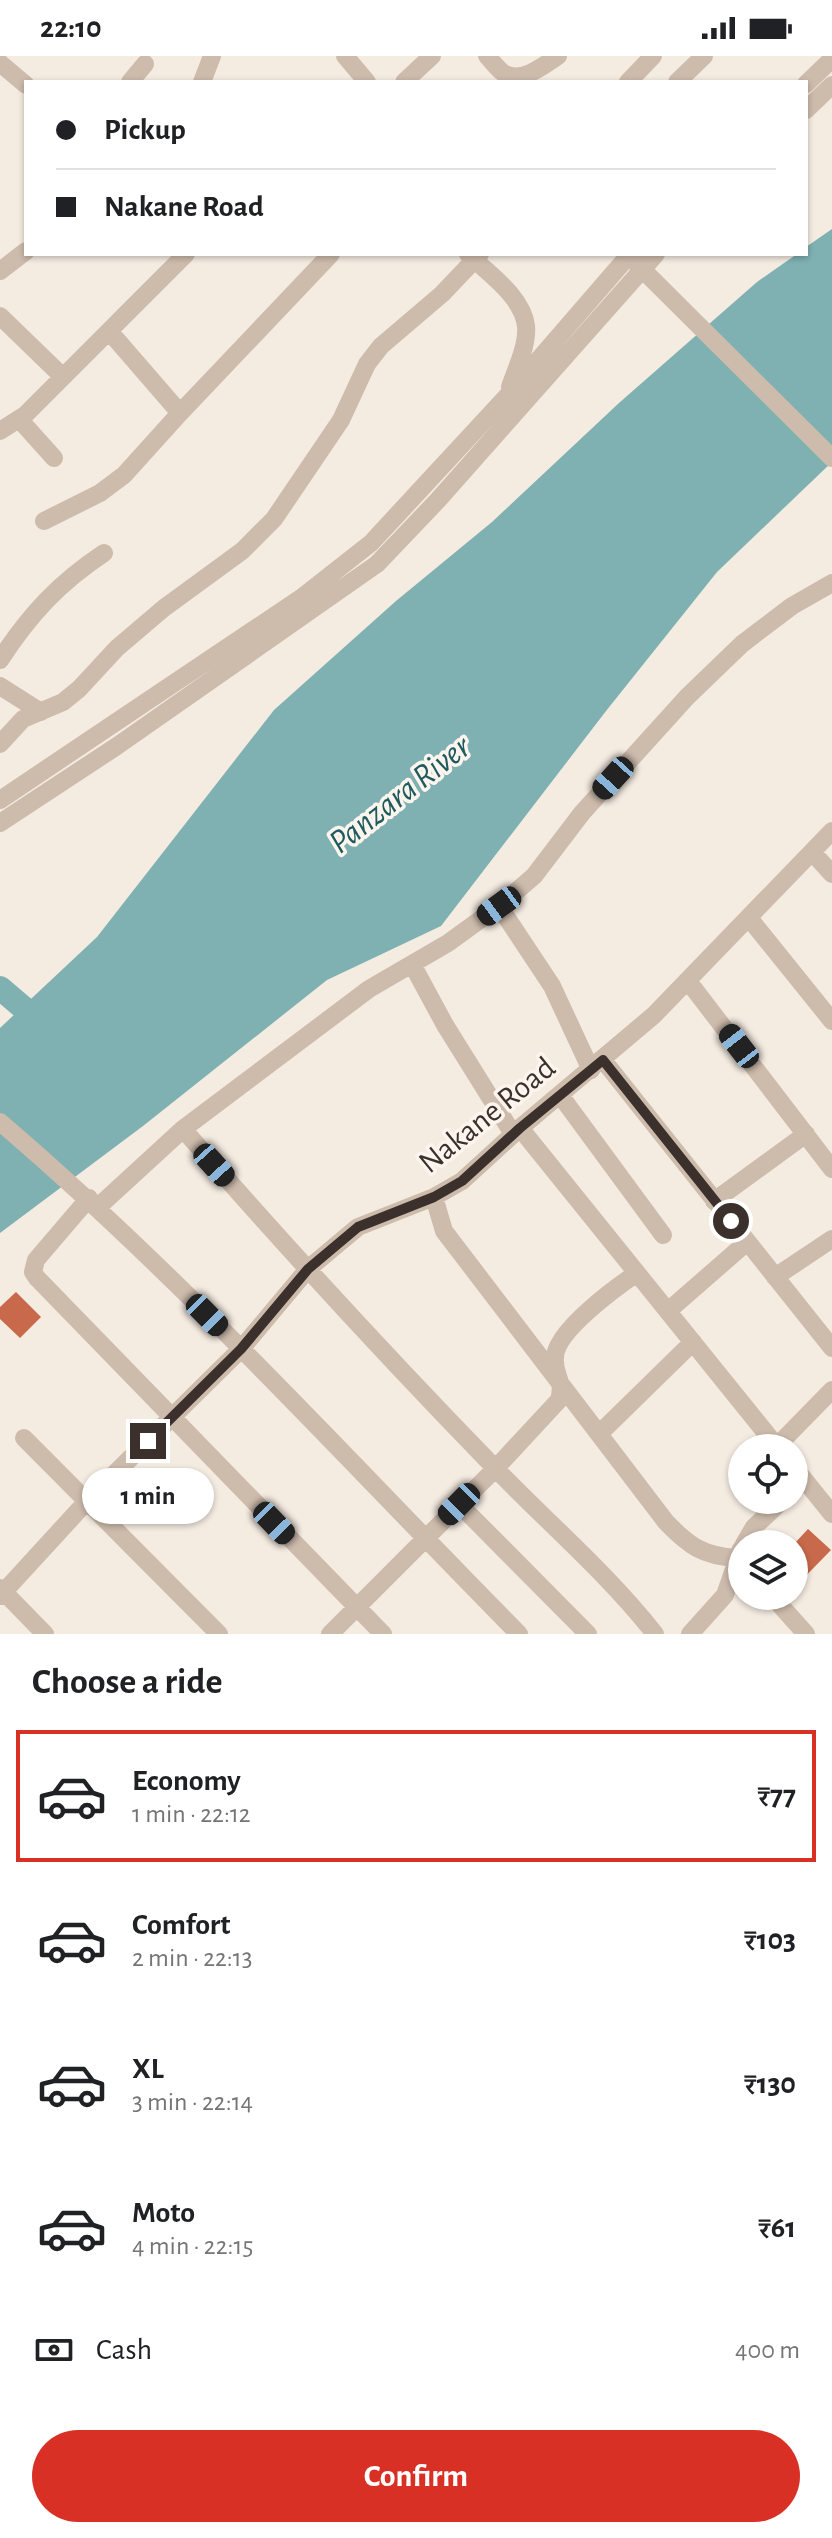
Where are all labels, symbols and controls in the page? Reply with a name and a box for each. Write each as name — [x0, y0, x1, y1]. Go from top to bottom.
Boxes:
text: 22:10 — [40, 13, 102, 43]
text: Pickup — [104, 115, 186, 145]
text: Nakane Road — [104, 192, 264, 222]
water label: Panzara River — [323, 729, 478, 860]
car — [588, 752, 638, 804]
car — [473, 882, 525, 930]
car — [715, 1020, 763, 1072]
street label: Nakane Road — [413, 1051, 561, 1179]
car — [189, 1139, 239, 1191]
route start — [713, 1203, 749, 1239]
car — [182, 1290, 232, 1340]
route end — [130, 1423, 166, 1459]
map controls — [728, 1434, 808, 1610]
button: locate — [728, 1434, 808, 1514]
callout: 1 min — [82, 1469, 214, 1525]
car — [434, 1479, 484, 1529]
text: 1 min — [121, 1483, 175, 1509]
car — [249, 1497, 299, 1549]
button: layers — [728, 1530, 808, 1610]
text: Choose a ride — [32, 1664, 222, 1700]
icon: car — [36, 1760, 108, 1832]
text: Economy — [132, 1766, 241, 1796]
text: ₹77 — [758, 1781, 796, 1811]
text: 1 min · 22:12 — [132, 1801, 251, 1827]
icon: car — [36, 1904, 108, 1976]
text: Comfort — [132, 1910, 231, 1940]
text: ₹103 — [744, 1925, 796, 1955]
text: 2 min · 22:13 — [132, 1945, 252, 1971]
icon: car — [36, 2048, 108, 2120]
text: XL — [132, 2054, 164, 2084]
text: ₹130 — [744, 2069, 796, 2099]
text: 3 min · 22:14 — [132, 2089, 253, 2115]
icon: car — [36, 2192, 108, 2264]
text: Moto — [132, 2198, 195, 2228]
text: ₹61 — [758, 2213, 796, 2243]
text: 4 min · 22:15 — [132, 2233, 253, 2259]
icon: cash — [32, 2328, 76, 2372]
text: Cash — [96, 2335, 152, 2365]
text: 400 m — [735, 2337, 800, 2363]
button: Confirm — [32, 2430, 800, 2522]

